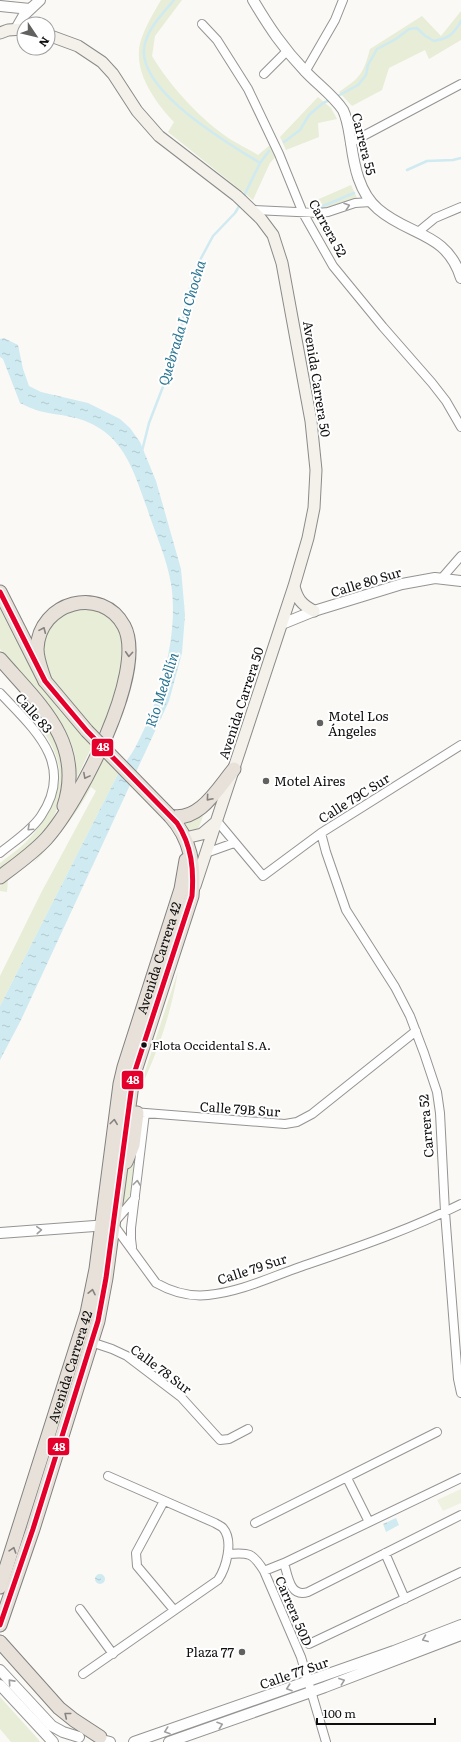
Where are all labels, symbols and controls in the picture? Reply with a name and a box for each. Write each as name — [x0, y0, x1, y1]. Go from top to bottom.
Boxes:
north arrow — [16, 16, 56, 56]
text: N — [36, 34, 54, 51]
street label: Carrera 55 — [348, 111, 381, 177]
street label: Carrera 52 — [305, 195, 352, 260]
one-way arrow — [343, 202, 350, 211]
water label: Quebrada La Chocha — [152, 257, 210, 388]
street label: Avenida Carrera 50 — [299, 319, 336, 439]
street label: Calle 80 Sur — [328, 561, 404, 601]
one-way arrow — [38, 627, 46, 634]
street label: Avenida Carrera 50 — [213, 644, 268, 762]
water label: Río Medellín — [140, 649, 183, 730]
one-way arrow — [124, 651, 133, 657]
street label: Calle 83 — [11, 688, 57, 737]
place label: Motel Los Ángeles — [328, 706, 389, 740]
marker: Motel Los Ángeles — [315, 718, 325, 728]
line badge: 48 — [91, 738, 114, 757]
text: 48 — [96, 738, 110, 754]
street label: Calle 79C Sur — [314, 768, 394, 827]
place label: Motel Aires — [274, 771, 345, 790]
one-way arrow — [84, 772, 91, 779]
marker: Motel Aires — [261, 776, 271, 786]
one-way arrow — [206, 794, 213, 801]
one-way arrow — [27, 823, 34, 830]
street label: Avenida Carrera 42 — [132, 899, 186, 1016]
place label: Flota Occidental S.A. — [152, 1036, 271, 1054]
marker: Flota Occidental S.A. — [139, 1040, 149, 1050]
line badge: 48 — [121, 1070, 144, 1090]
text: 48 — [126, 1071, 140, 1087]
street label: Carrera 52 — [413, 1093, 438, 1158]
street label: Calle 79B Sur — [199, 1096, 282, 1121]
one-way arrow — [109, 1119, 118, 1125]
one-way arrow — [132, 1180, 141, 1186]
one-way arrow — [36, 1225, 42, 1234]
street label: Calle 79 Sur — [215, 1248, 290, 1289]
one-way arrow — [87, 1289, 96, 1296]
street label: Avenida Carrera 42 — [43, 1308, 96, 1425]
street label: Calle 78 Sur — [127, 1339, 197, 1398]
line badge: 48 — [47, 1437, 70, 1456]
text: 48 — [52, 1438, 66, 1454]
one-way arrow — [8, 1547, 17, 1554]
street label: Carrera 50D — [271, 1573, 318, 1649]
one-way arrow — [421, 1634, 429, 1642]
place label: Plaza 77 — [186, 1642, 234, 1661]
marker: Plaza 77 — [237, 1647, 247, 1657]
street label: Calle 77 Sur — [257, 1652, 332, 1693]
one-way arrow — [338, 1678, 345, 1686]
one-way arrow — [8, 1679, 15, 1687]
one-way arrow — [286, 1683, 293, 1692]
scale bar — [317, 1700, 435, 1726]
text: 100 m — [323, 1704, 356, 1722]
one-way arrow — [65, 1713, 72, 1720]
one-way arrow — [216, 1721, 223, 1729]
one-way arrow — [163, 1726, 170, 1734]

